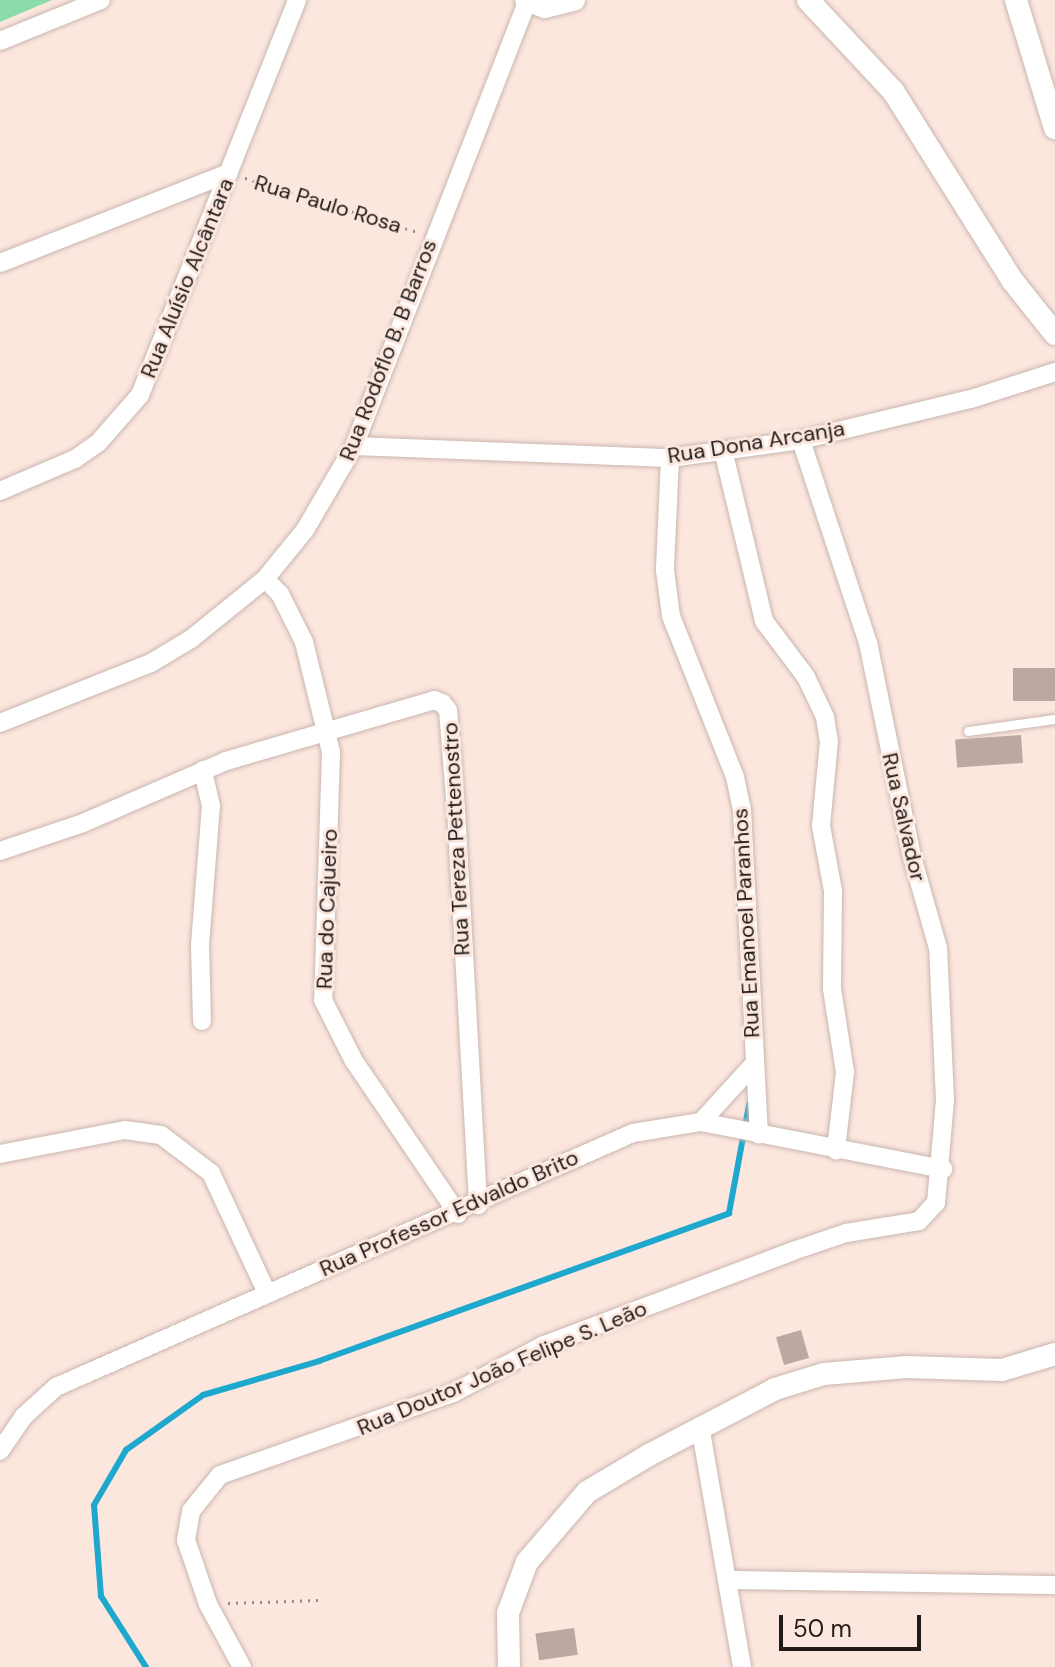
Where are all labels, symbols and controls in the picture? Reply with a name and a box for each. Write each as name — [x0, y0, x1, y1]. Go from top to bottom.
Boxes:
street label: Rua Paulo Rosa — [251, 169, 405, 239]
street label: Rua Aluísio Alcântara — [135, 174, 239, 382]
street label: Rua Rodoflo B. B Barros — [334, 236, 442, 464]
street label: Rua Dona Arcanja — [666, 415, 846, 469]
street label: Rua Tereza Pettenostro — [437, 722, 475, 956]
street label: Rua Salvador — [876, 750, 932, 884]
street label: Rua Emanoel Paranhos — [727, 807, 765, 1039]
street label: Rua do Cajueiro — [311, 828, 343, 990]
street label: Rua Professor Edvaldo Brito — [315, 1144, 583, 1282]
street label: Rua Doutor João Felipe S. Leão — [353, 1295, 651, 1441]
scale bar — [783, 1599, 925, 1649]
text: 50 m — [793, 1613, 852, 1644]

